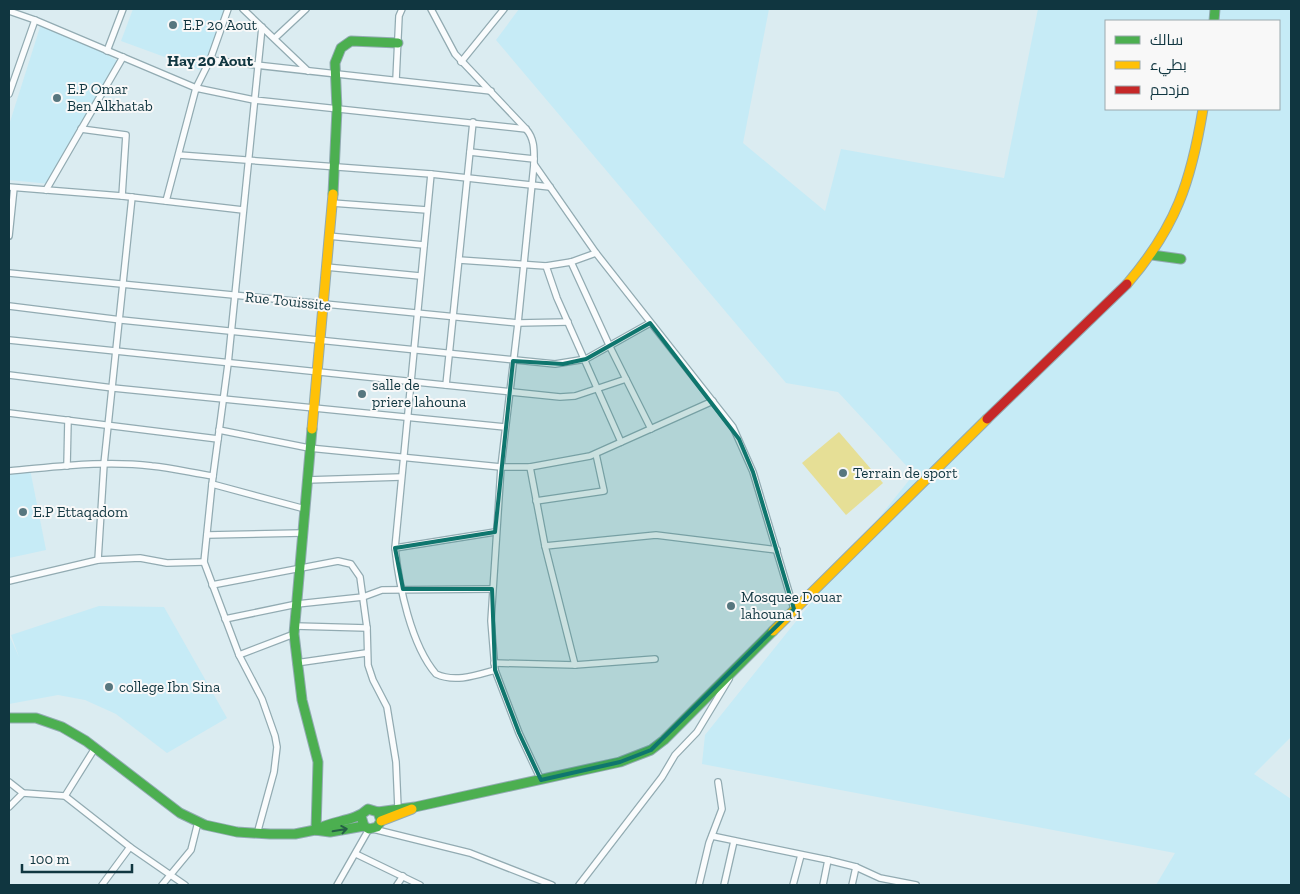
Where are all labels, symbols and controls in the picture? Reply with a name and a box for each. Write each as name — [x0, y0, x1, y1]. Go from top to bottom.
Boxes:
place label: E.P 20 Aout — [183, 16, 258, 34]
marker: E.P 20 Aout — [167, 19, 179, 31]
legend — [1105, 20, 1280, 110]
text: سالك — [1150, 31, 1183, 49]
district label: Hay 20 Aout — [167, 51, 254, 70]
text: بطيء — [1150, 56, 1187, 77]
place label: E.P Omar Ben Alkhatab — [67, 80, 153, 115]
text: مزدحم — [1150, 81, 1190, 100]
marker: E.P Omar Ben Alkhatab — [51, 92, 63, 104]
street label: Rue Touissite — [244, 288, 332, 314]
place label: salle de priere lahouna — [372, 376, 466, 411]
marker: salle de priere lahouna — [356, 388, 368, 400]
place label: Terrain de sport — [853, 464, 958, 482]
marker: Terrain de sport — [837, 467, 849, 479]
place label: E.P Ettaqadom — [33, 503, 128, 521]
marker: E.P Ettaqadom — [17, 506, 29, 518]
place label: Mosquee Douar lahouna 1 — [741, 588, 842, 623]
marker: Mosquee Douar lahouna 1 — [725, 600, 737, 612]
place label: college Ibn Sina — [119, 678, 220, 696]
marker: college Ibn Sina — [103, 681, 115, 693]
one-way arrow — [331, 825, 347, 835]
scale bar — [22, 842, 132, 874]
text: 100 m — [30, 850, 69, 868]

